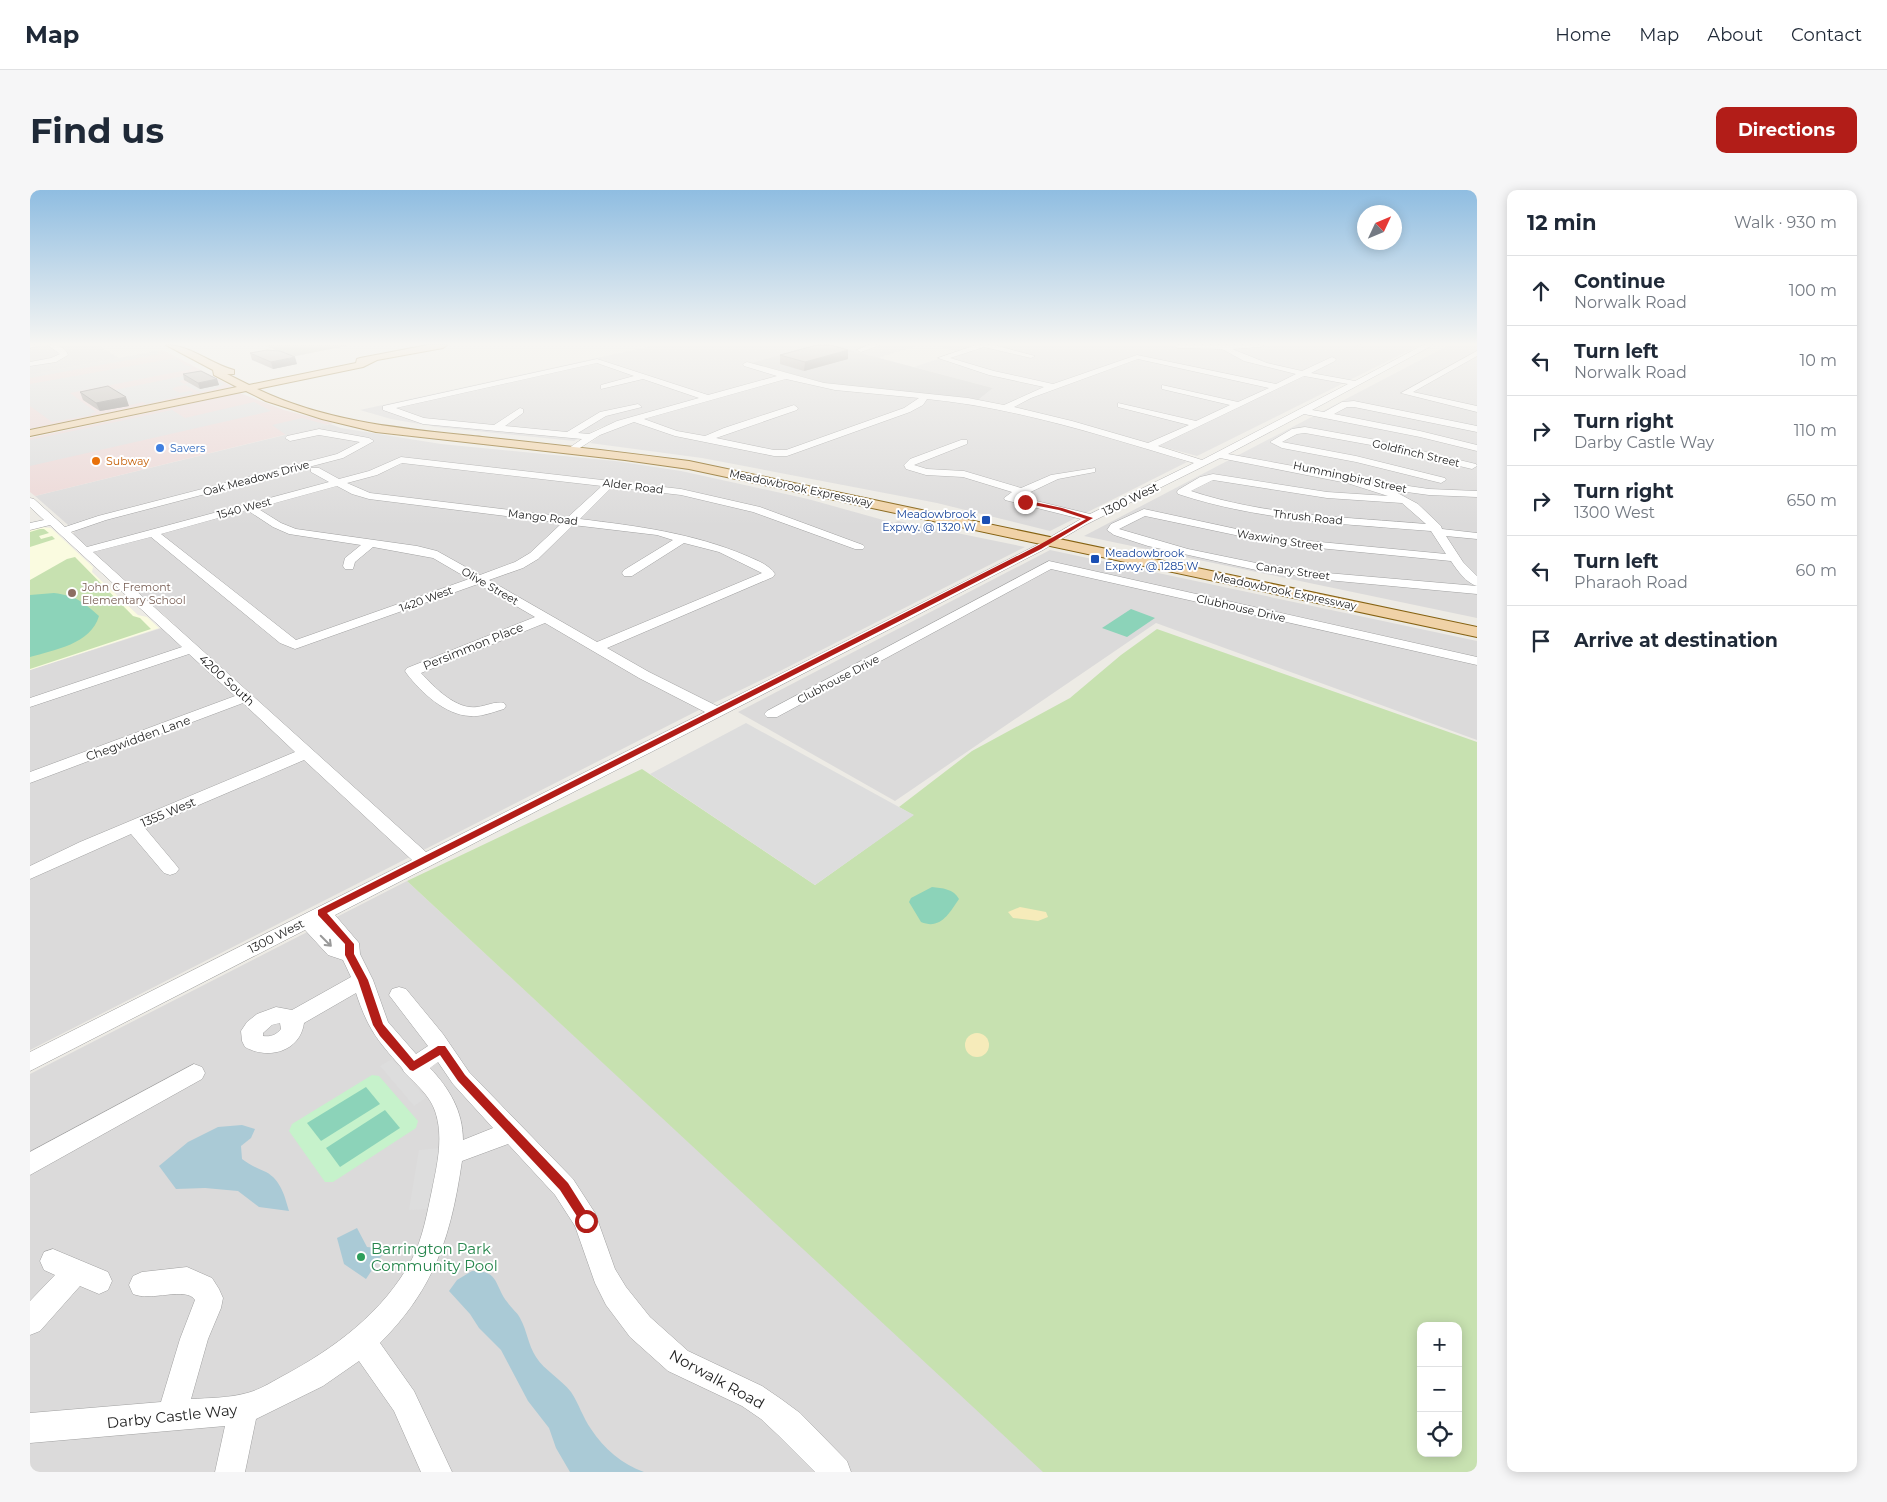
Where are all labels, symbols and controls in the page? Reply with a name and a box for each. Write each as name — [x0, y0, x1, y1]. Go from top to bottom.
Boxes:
text: Map — [25, 20, 79, 49]
text: Home — [1555, 24, 1611, 46]
text: Map — [1639, 24, 1679, 46]
text: About — [1707, 24, 1763, 46]
text: Contact — [1791, 24, 1862, 46]
button: Directions — [1716, 107, 1857, 153]
text: Find us — [30, 109, 164, 152]
north arrow — [1357, 205, 1402, 250]
text: 12 min — [1527, 210, 1596, 235]
text: Walk · 930 m — [1734, 213, 1837, 232]
text: Continue — [1574, 270, 1665, 293]
icon: ahead — [1527, 277, 1555, 305]
text: 100 m — [1789, 281, 1837, 300]
text: Norwalk Road — [1574, 293, 1687, 312]
text: Turn left — [1574, 340, 1659, 363]
icon: left — [1527, 347, 1555, 375]
text: 10 m — [1799, 351, 1837, 370]
text: Norwalk Road — [1574, 363, 1687, 382]
text: Turn right — [1574, 410, 1674, 433]
icon: right — [1527, 417, 1555, 445]
text: 110 m — [1794, 421, 1837, 440]
text: Darby Castle Way — [1574, 433, 1714, 452]
street label: Goldfinch Street — [1371, 436, 1462, 470]
place label: Savers — [170, 441, 206, 455]
marker: Savers — [154, 442, 166, 454]
place label: Subway — [106, 454, 149, 468]
marker: Subway — [90, 455, 102, 467]
street label: Oak Meadows Drive — [201, 457, 311, 499]
street label: Hummingbird Street — [1292, 458, 1409, 496]
street label: Meadowbrook Expressway — [728, 466, 874, 510]
street label: Alder Road — [602, 475, 664, 497]
street label: 1300 West — [1099, 479, 1161, 519]
text: Turn right — [1574, 480, 1674, 503]
icon: right — [1527, 487, 1555, 515]
route end — [1014, 491, 1037, 514]
text: 650 m — [1786, 491, 1837, 510]
street label: 1540 West — [215, 494, 273, 522]
text: 1300 West — [1574, 503, 1655, 522]
street label: Mango Road — [507, 506, 579, 528]
street label: Thrush Road — [1272, 506, 1344, 528]
place label: Meadowbrook Expwy. @ 1320 W — [882, 507, 976, 534]
marker: Meadowbrook Expwy. @ 1320 W — [980, 514, 992, 526]
street label: Waxwing Street — [1236, 526, 1325, 554]
place label: Meadowbrook Expwy. @ 1285 W — [1105, 546, 1199, 573]
text: Turn left — [1574, 550, 1659, 573]
marker: Meadowbrook Expwy. @ 1285 W — [1089, 553, 1101, 565]
icon: left — [1527, 557, 1555, 585]
street label: Canary Street — [1255, 559, 1331, 583]
text: 60 m — [1795, 561, 1837, 580]
street label: Olive Street — [459, 564, 522, 608]
street label: Meadowbrook Expressway — [1212, 569, 1358, 613]
text: Pharaoh Road — [1574, 573, 1688, 592]
place label: John C Fremont Elementary School — [81, 580, 186, 607]
street label: 1420 West — [397, 583, 455, 615]
marker: John C Fremont Elementary School — [66, 587, 78, 599]
street label: Clubhouse Drive — [1195, 591, 1287, 625]
street label: Persimmon Place — [421, 619, 525, 673]
icon: arrive — [1527, 627, 1555, 655]
text: Arrive at destination — [1574, 629, 1778, 652]
street label: 4200 South — [196, 651, 258, 709]
street label: Clubhouse Drive — [795, 651, 882, 707]
street label: Chegwidden Lane — [84, 712, 192, 764]
street label: 1355 West — [138, 794, 198, 830]
street label: 1300 West — [246, 915, 307, 956]
one-way arrow — [320, 935, 332, 947]
route start — [575, 1210, 598, 1233]
place label: Barrington Park Community Pool — [371, 1239, 498, 1275]
marker: Barrington Park Community Pool — [355, 1251, 367, 1263]
map controls — [1417, 1322, 1462, 1457]
button: + — [1417, 1322, 1462, 1367]
street label: Norwalk Road — [666, 1345, 768, 1413]
button: − — [1417, 1367, 1462, 1412]
street label: Darby Castle Way — [106, 1400, 239, 1432]
button: locate — [1417, 1412, 1462, 1457]

